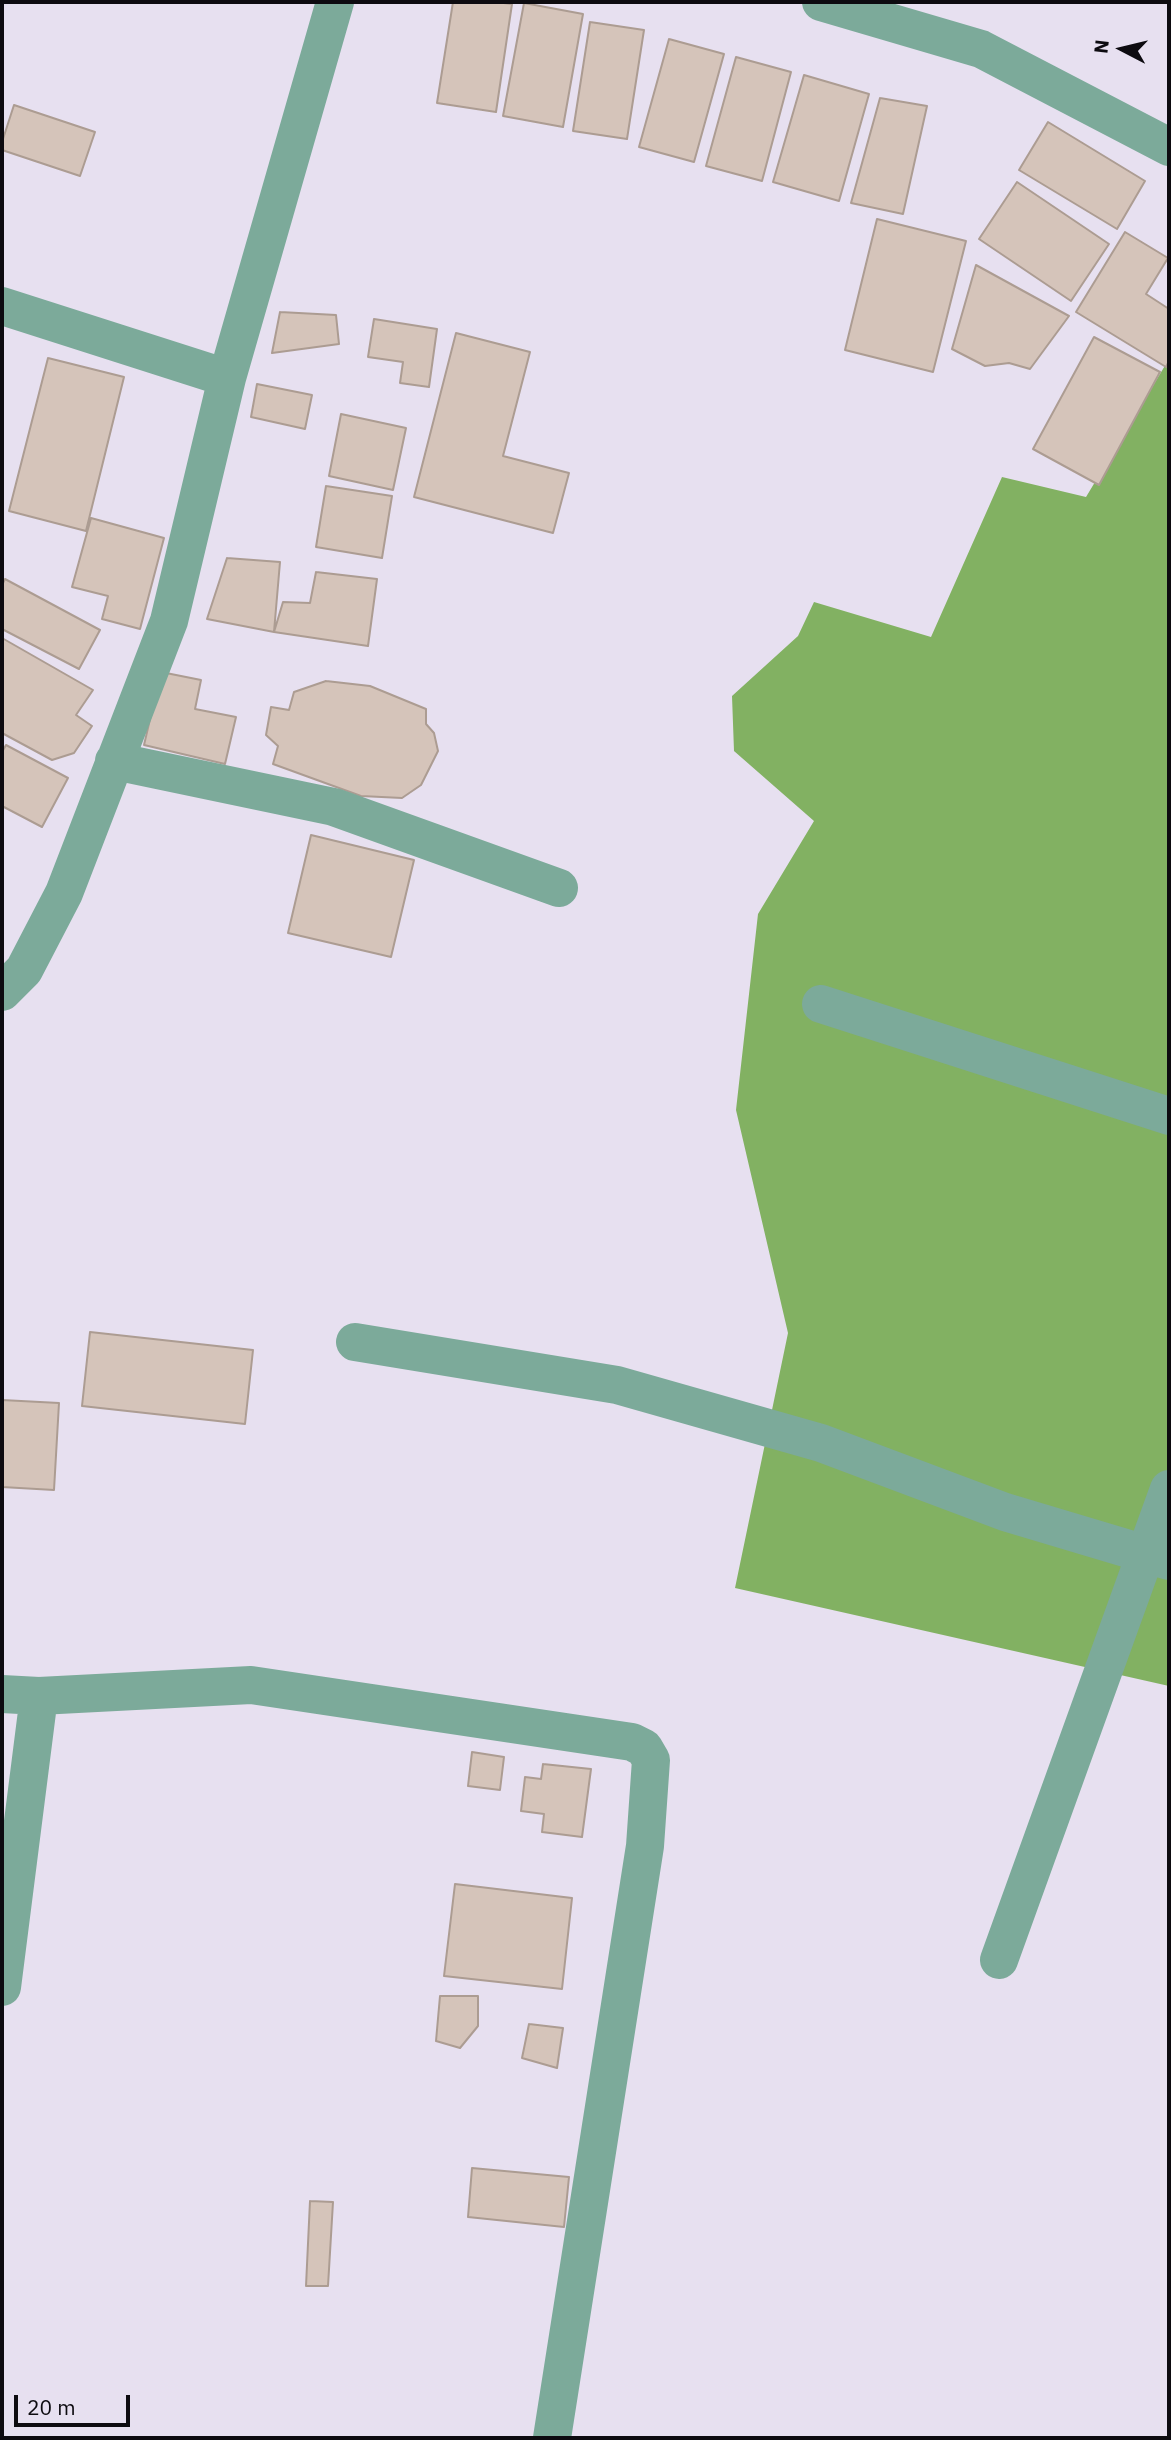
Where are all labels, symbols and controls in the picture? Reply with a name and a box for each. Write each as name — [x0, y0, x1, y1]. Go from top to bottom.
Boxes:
north arrow — [1087, 14, 1157, 84]
text: N — [1088, 38, 1114, 55]
scale bar — [18, 2380, 133, 2424]
text: 20 m — [27, 2393, 76, 2421]

